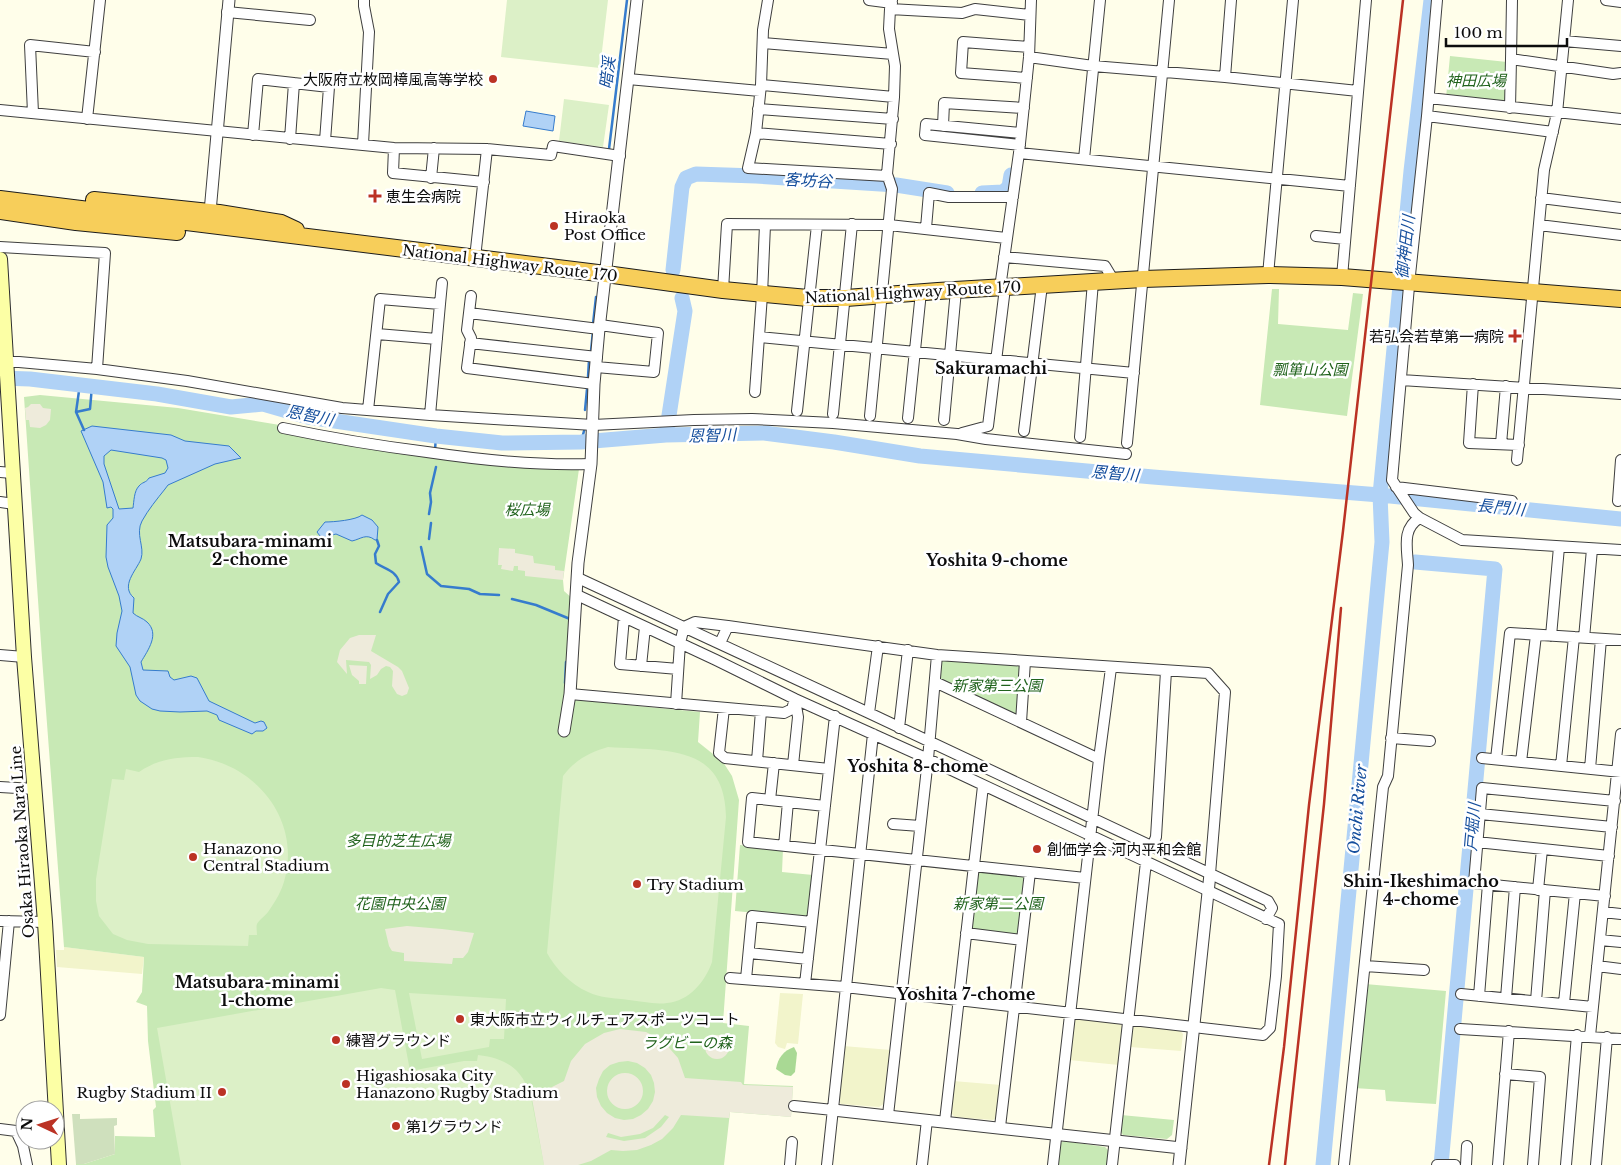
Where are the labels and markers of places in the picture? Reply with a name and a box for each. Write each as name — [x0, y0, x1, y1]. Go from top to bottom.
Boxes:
place label: 大阪府立枚岡樟風高等学校 — [303, 70, 483, 89]
marker: 大阪府立枚岡樟風高等学校 — [487, 73, 499, 85]
place label: 恵生会病院 — [386, 187, 461, 206]
marker: 恵生会病院 — [368, 189, 382, 203]
place label: Hiraoka Post Office — [564, 208, 646, 244]
marker: Hiraoka Post Office — [548, 220, 560, 232]
place label: 若弘会若草第一病院 — [1369, 327, 1504, 346]
marker: 若弘会若草第一病院 — [1508, 329, 1522, 343]
place label: Hanazono Central Stadium — [203, 839, 329, 875]
place label: 創価学会 河内平和会館 — [1047, 840, 1201, 859]
marker: 創価学会 河内平和会館 — [1031, 843, 1043, 855]
marker: Hanazono Central Stadium — [187, 851, 199, 863]
place label: Try Stadium — [647, 875, 744, 894]
marker: Try Stadium — [631, 878, 643, 890]
place label: 東大阪市立ウィルチェアスポーツコート — [470, 1010, 740, 1029]
marker: 東大阪市立ウィルチェアスポーツコート — [454, 1013, 466, 1025]
place label: 練習グラウンド — [346, 1031, 451, 1050]
marker: 練習グラウンド — [330, 1034, 342, 1046]
place label: Higashiosaka City Hanazono Rugby Stadium — [356, 1066, 558, 1102]
marker: Higashiosaka City Hanazono Rugby Stadium — [340, 1078, 352, 1090]
place label: Rugby Stadium II — [76, 1083, 212, 1102]
marker: Rugby Stadium II — [216, 1086, 228, 1098]
place label: 第1グラウンド — [406, 1117, 503, 1136]
marker: 第1グラウンド — [390, 1120, 402, 1132]

